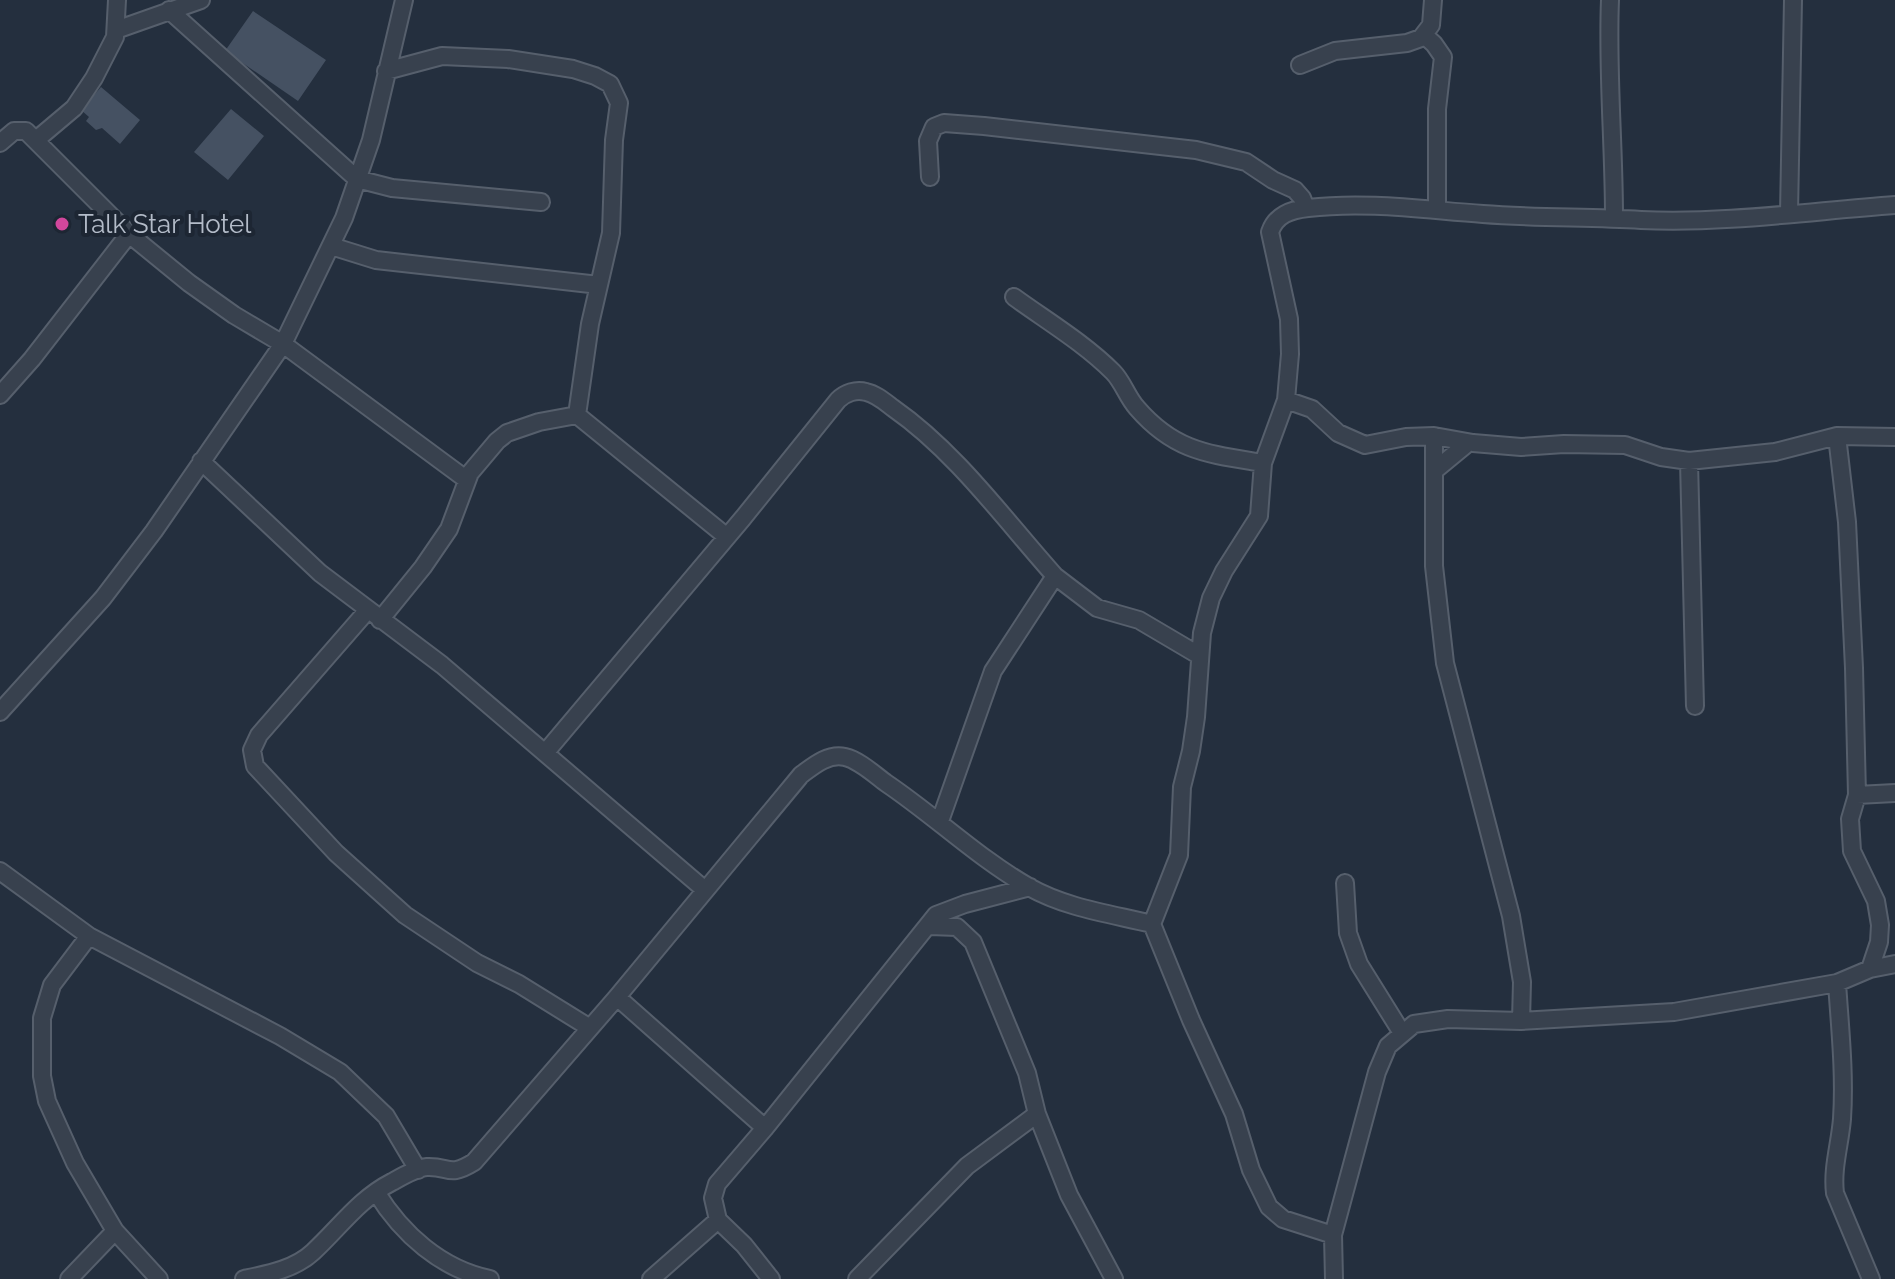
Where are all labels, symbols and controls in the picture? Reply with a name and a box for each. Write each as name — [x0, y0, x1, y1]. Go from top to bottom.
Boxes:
place label: Talk Star Hotel — [78, 209, 252, 239]
marker: Talk Star Hotel — [53, 215, 71, 233]

